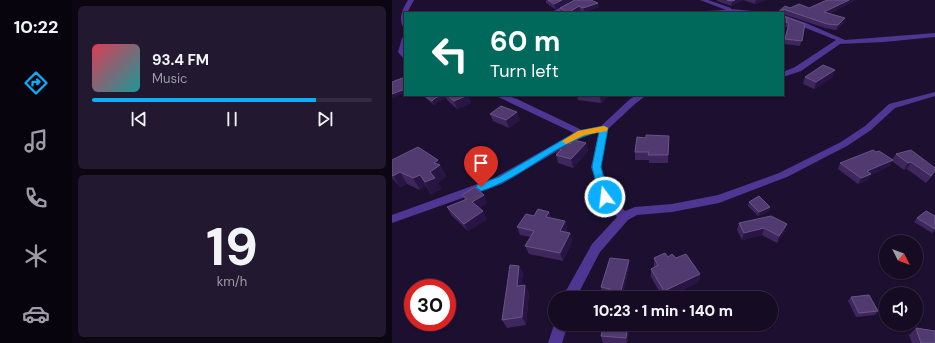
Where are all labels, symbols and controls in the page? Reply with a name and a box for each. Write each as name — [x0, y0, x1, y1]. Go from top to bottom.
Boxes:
text: 10:22 — [14, 15, 58, 39]
text: 60 m — [490, 23, 560, 60]
icon: left — [424, 28, 476, 80]
text: 93.4 FM — [152, 50, 209, 70]
text: Turn left — [490, 59, 559, 83]
icon: directions — [22, 69, 50, 97]
text: Music — [152, 70, 187, 87]
icon: previous — [128, 108, 150, 130]
icon: pause — [221, 108, 243, 130]
icon: next — [314, 108, 336, 130]
icon: music — [22, 127, 50, 155]
pin — [464, 146, 498, 187]
icon: arrive — [470, 152, 492, 174]
position arrow — [584, 176, 626, 218]
icon: phone — [22, 184, 50, 212]
text: 19 — [206, 213, 258, 281]
north arrow — [879, 235, 923, 279]
map controls — [879, 235, 923, 331]
icon: climate — [22, 242, 50, 270]
text: km/h — [217, 273, 247, 290]
speed limit sign: 30 — [404, 279, 456, 331]
button: sound — [879, 287, 923, 331]
icon: car — [22, 300, 50, 328]
text: 10:23 · 1 min · 140 m — [593, 301, 733, 321]

